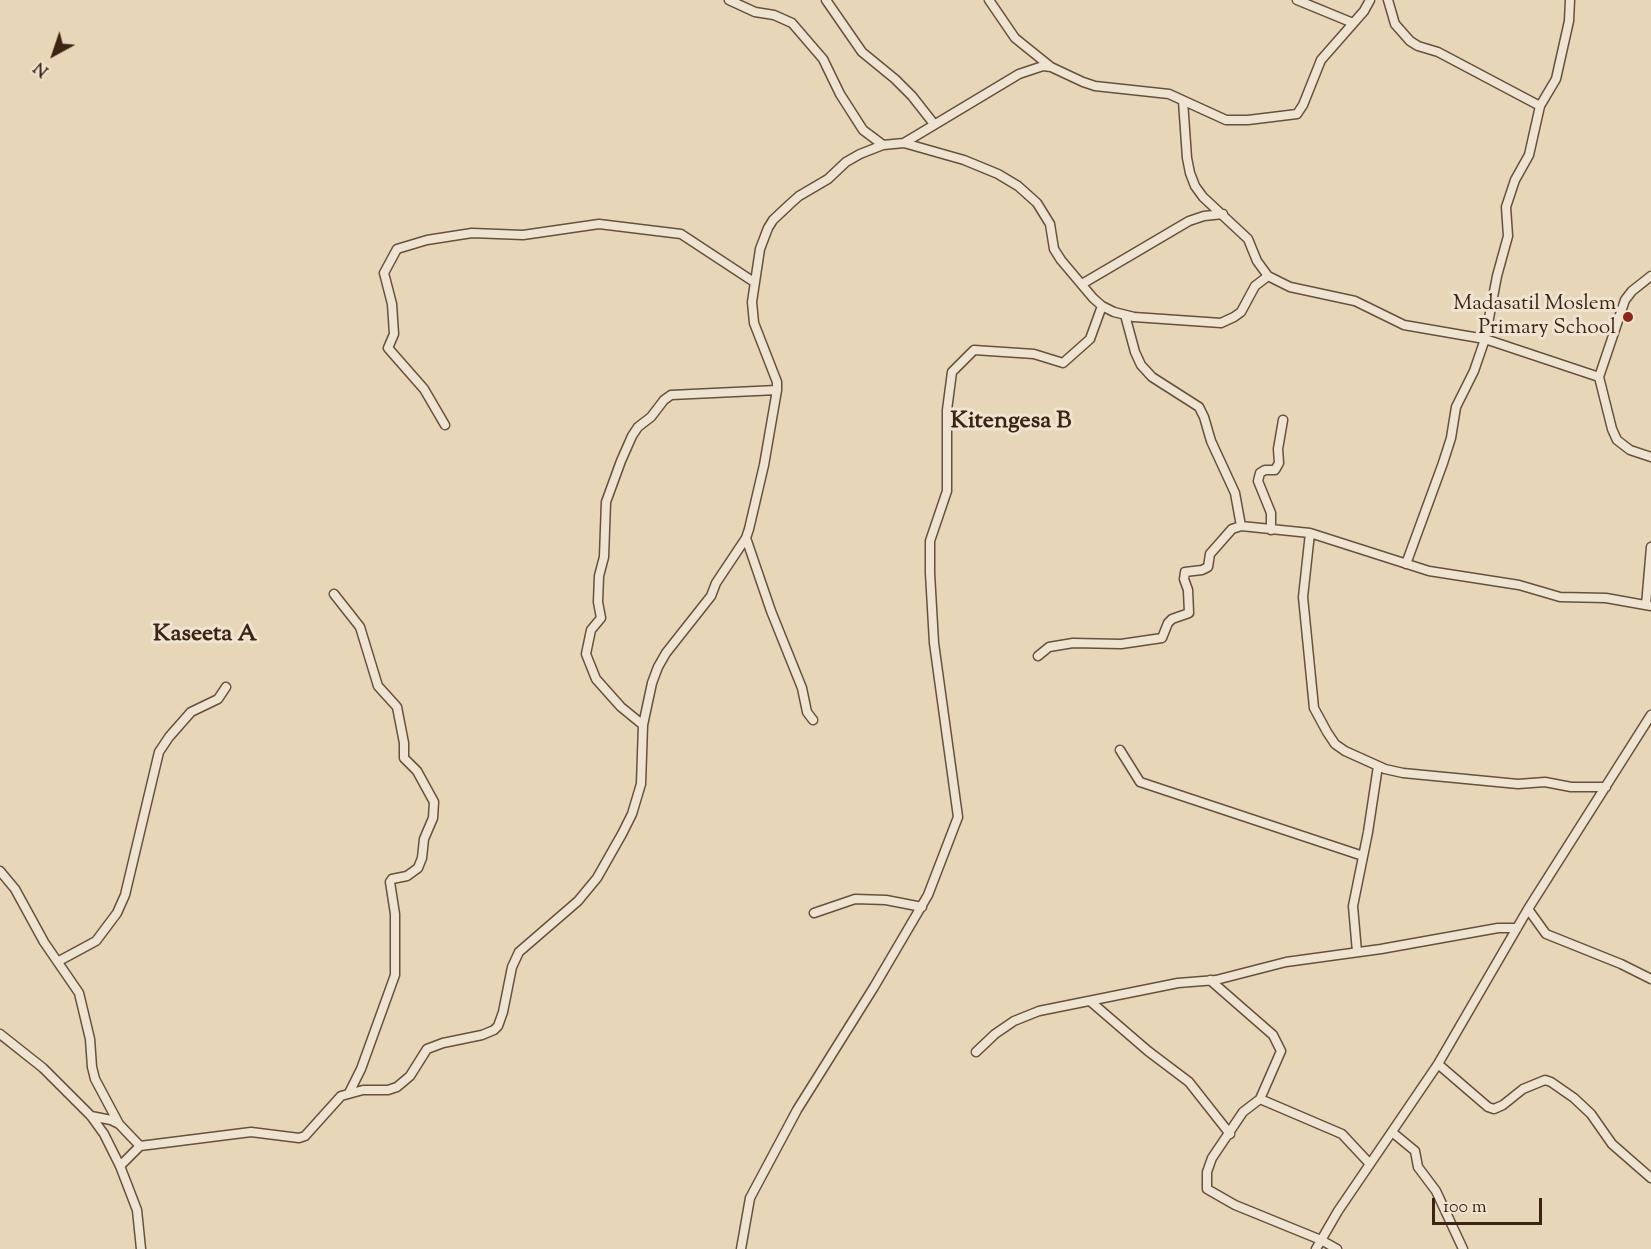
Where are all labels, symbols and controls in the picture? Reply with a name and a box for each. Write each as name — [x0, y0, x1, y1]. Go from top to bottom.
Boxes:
north arrow — [24, 24, 84, 84]
text: N — [30, 55, 54, 81]
place label: Madasatil Moslem Primary School — [1453, 292, 1616, 342]
marker: Madasatil Moslem Primary School — [1621, 310, 1635, 324]
district label: Kitengesa B — [951, 409, 1071, 437]
district label: Kaseeta A — [153, 622, 257, 650]
scale bar — [1435, 1186, 1544, 1224]
text: 100 m — [1443, 1195, 1487, 1221]

